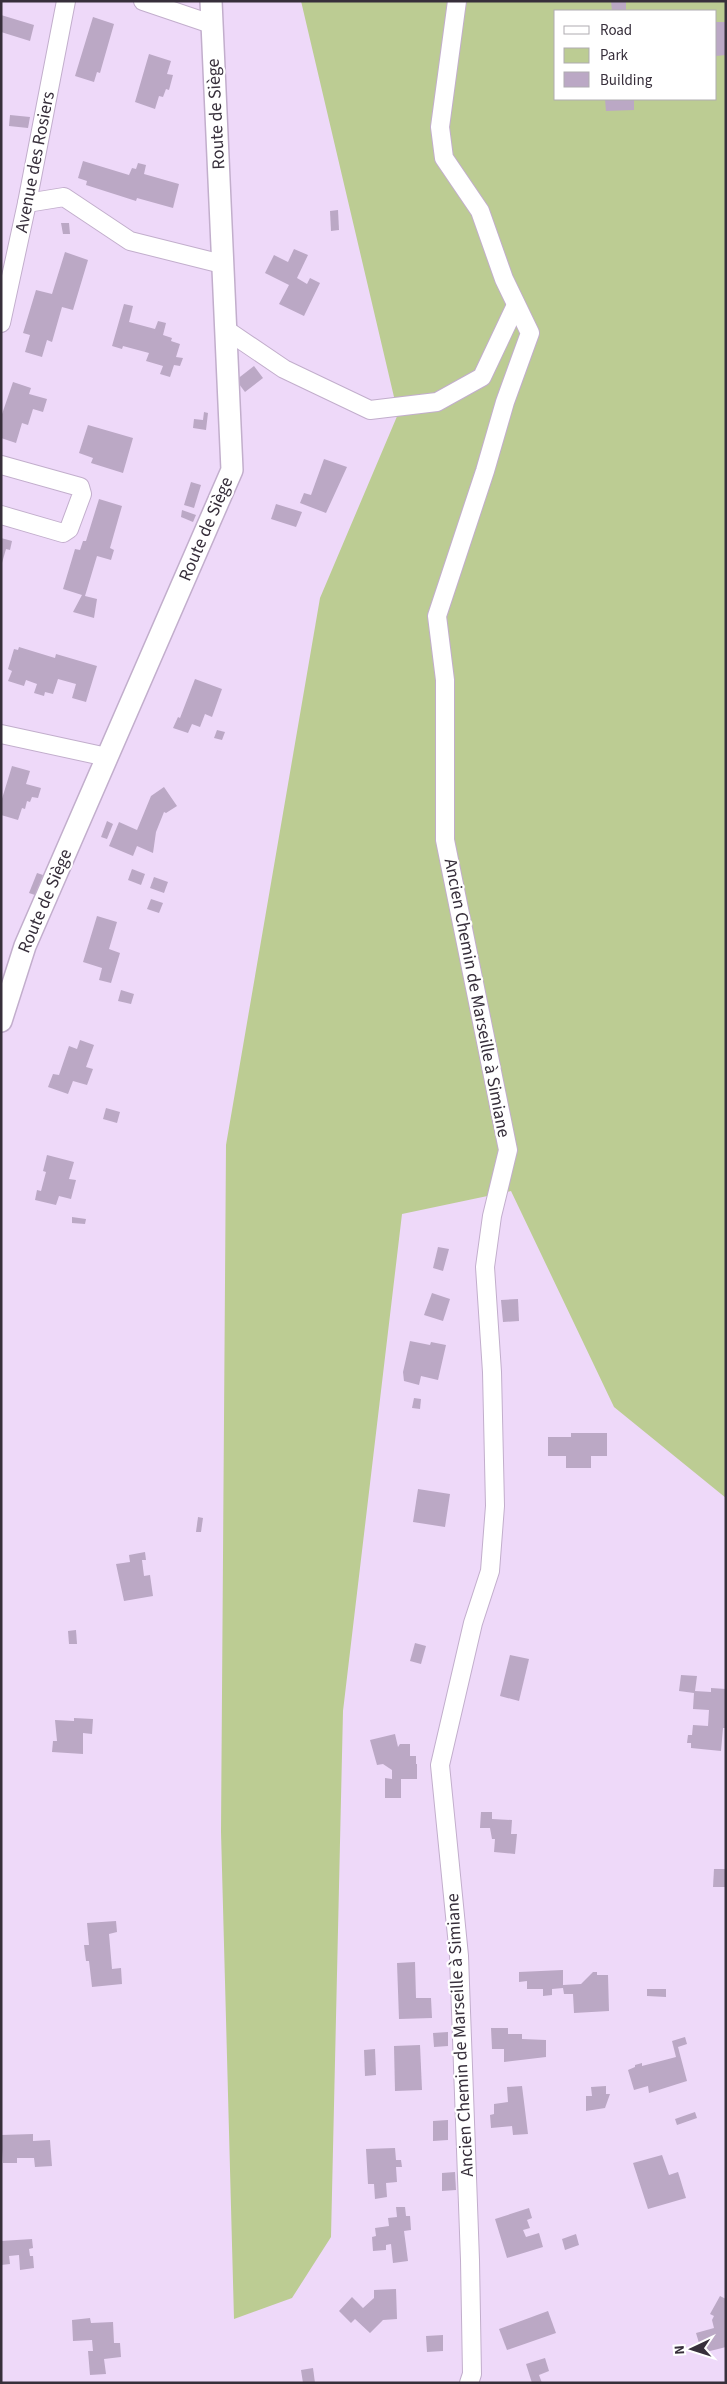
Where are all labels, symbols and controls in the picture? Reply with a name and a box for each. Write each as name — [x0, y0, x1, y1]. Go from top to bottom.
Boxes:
legend — [554, 10, 717, 100]
text: Road — [600, 20, 632, 41]
text: Park — [600, 45, 629, 66]
street label: Route de Siège — [201, 58, 231, 170]
text: Building — [600, 70, 653, 91]
street label: Avenue des Rosiers — [9, 89, 61, 235]
street label: Route de Siège — [173, 473, 239, 585]
street label: Route de Siège — [12, 845, 78, 957]
street label: Ancien Chemin de Marseille à Simiane — [438, 856, 516, 1140]
street label: Ancien Chemin de Marseille à Simiane — [440, 1893, 480, 2177]
north arrow — [667, 2324, 717, 2374]
text: N — [670, 2344, 690, 2355]

